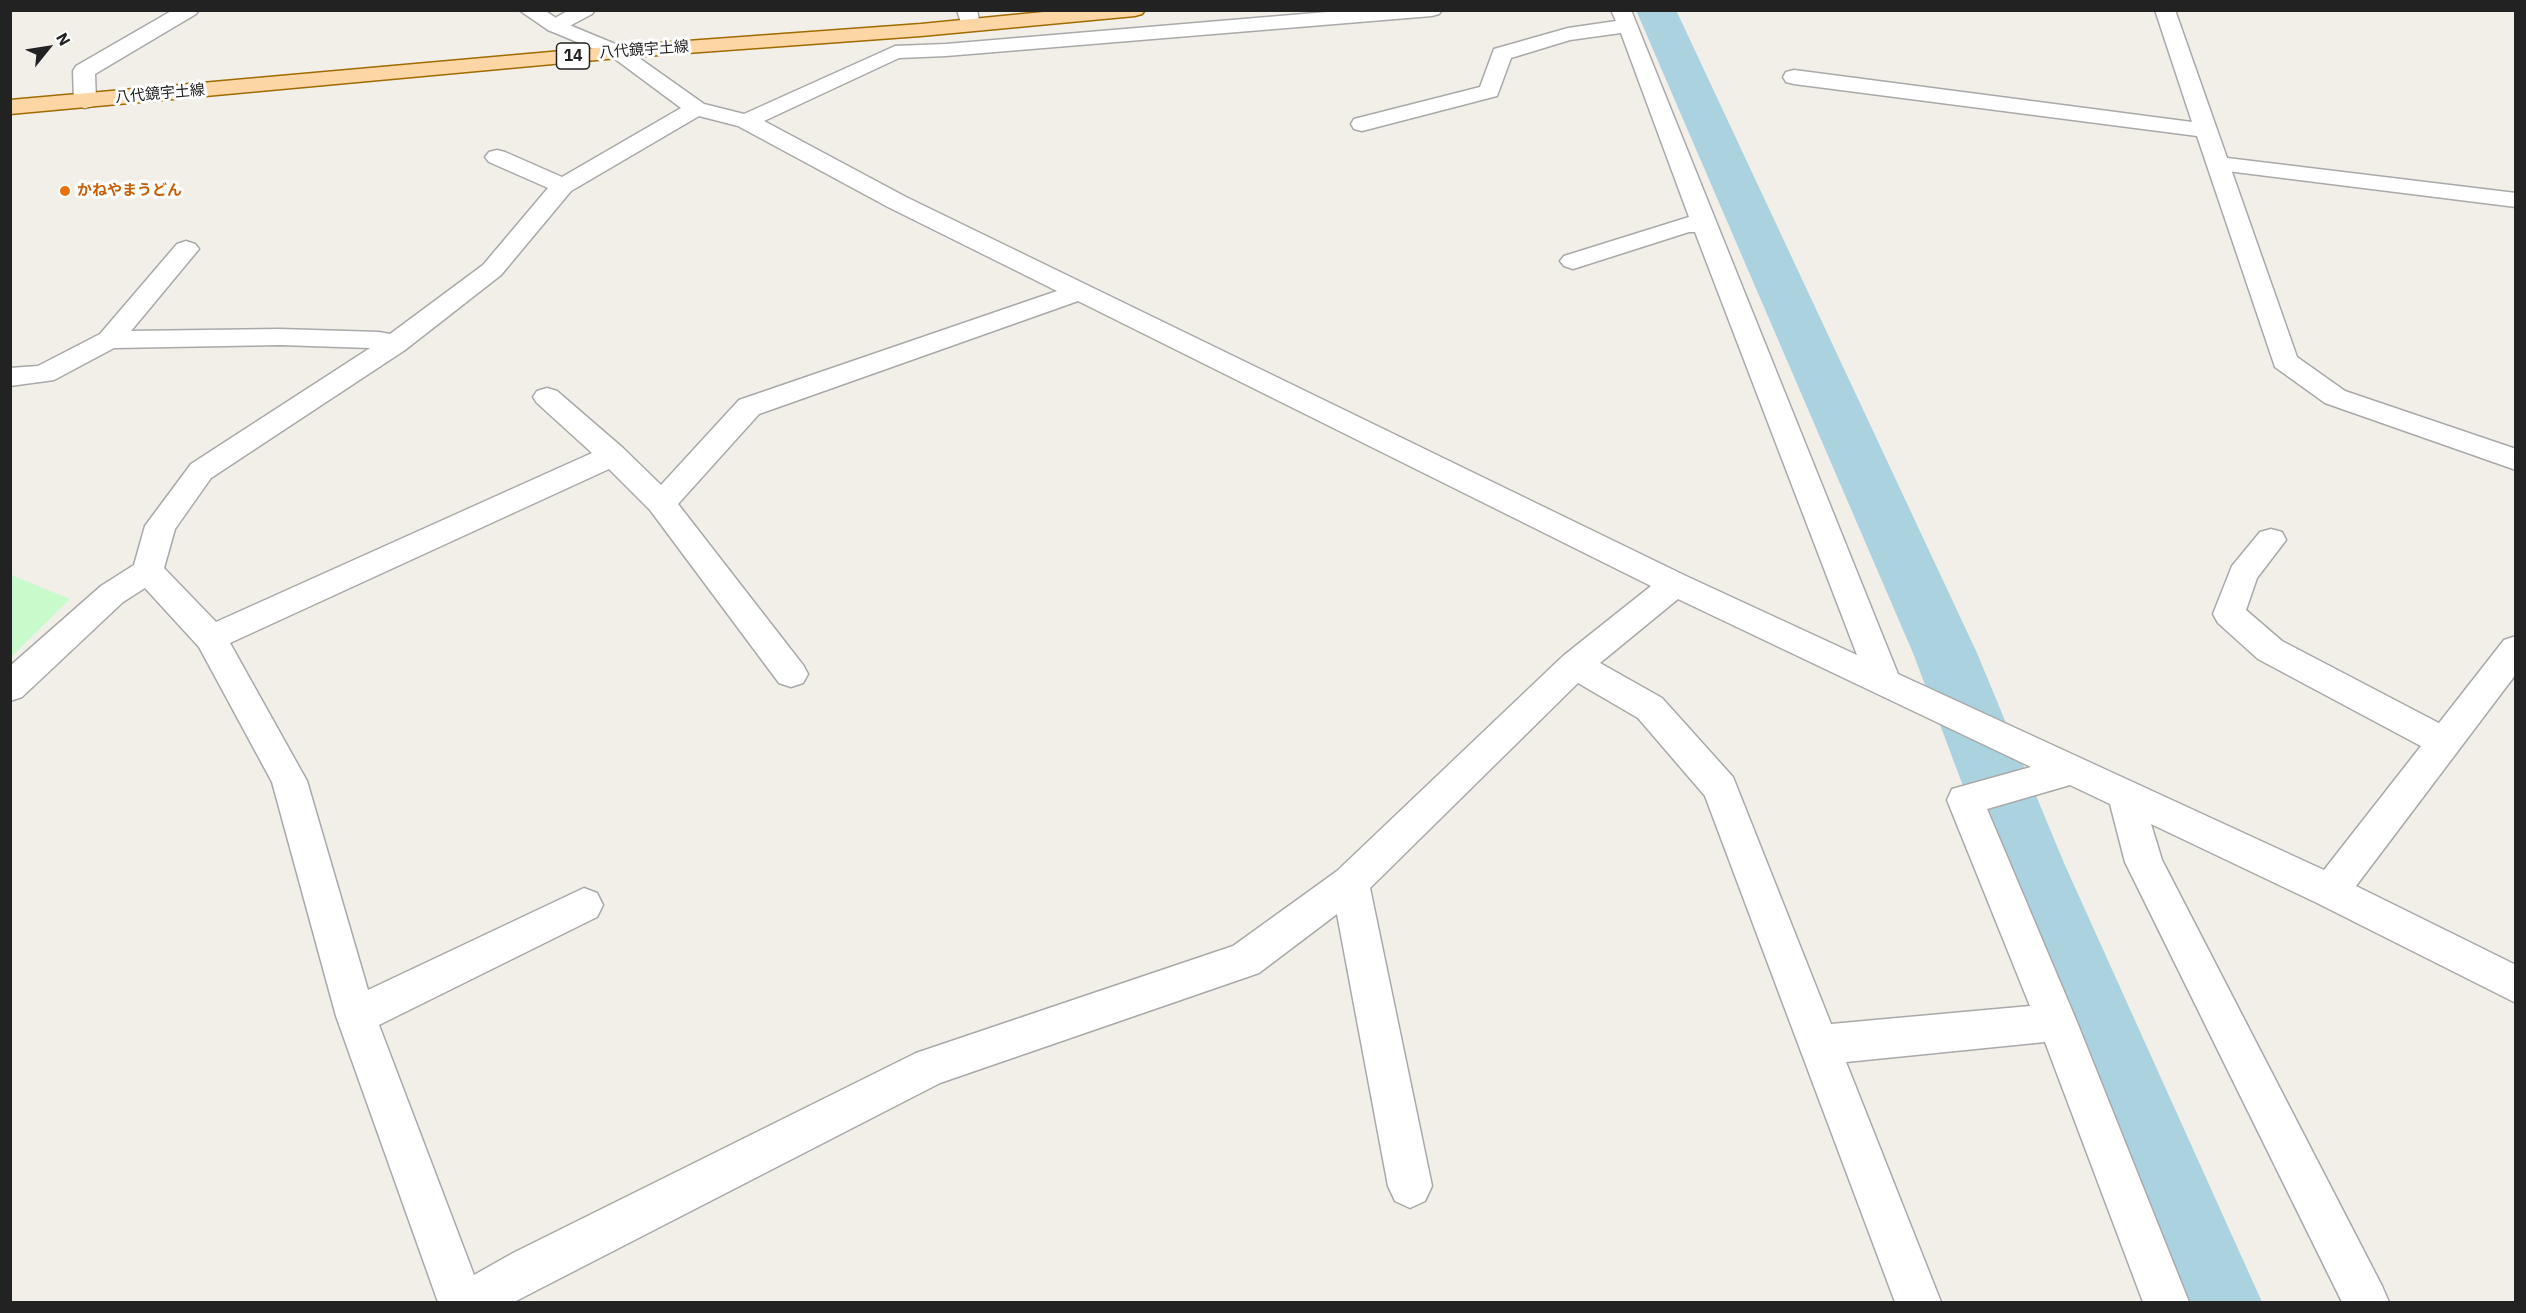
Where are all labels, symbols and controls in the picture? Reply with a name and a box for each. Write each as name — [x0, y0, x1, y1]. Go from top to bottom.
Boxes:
north arrow — [18, 18, 78, 78]
text: N — [52, 29, 75, 49]
street label: 八代鏡宇土線 — [598, 38, 690, 62]
road number: 14 — [556, 43, 590, 69]
street label: 八代鏡宇土線 — [114, 81, 206, 107]
place label: かねやまうどん — [77, 182, 182, 200]
marker: かねやまうどん — [58, 184, 72, 198]

